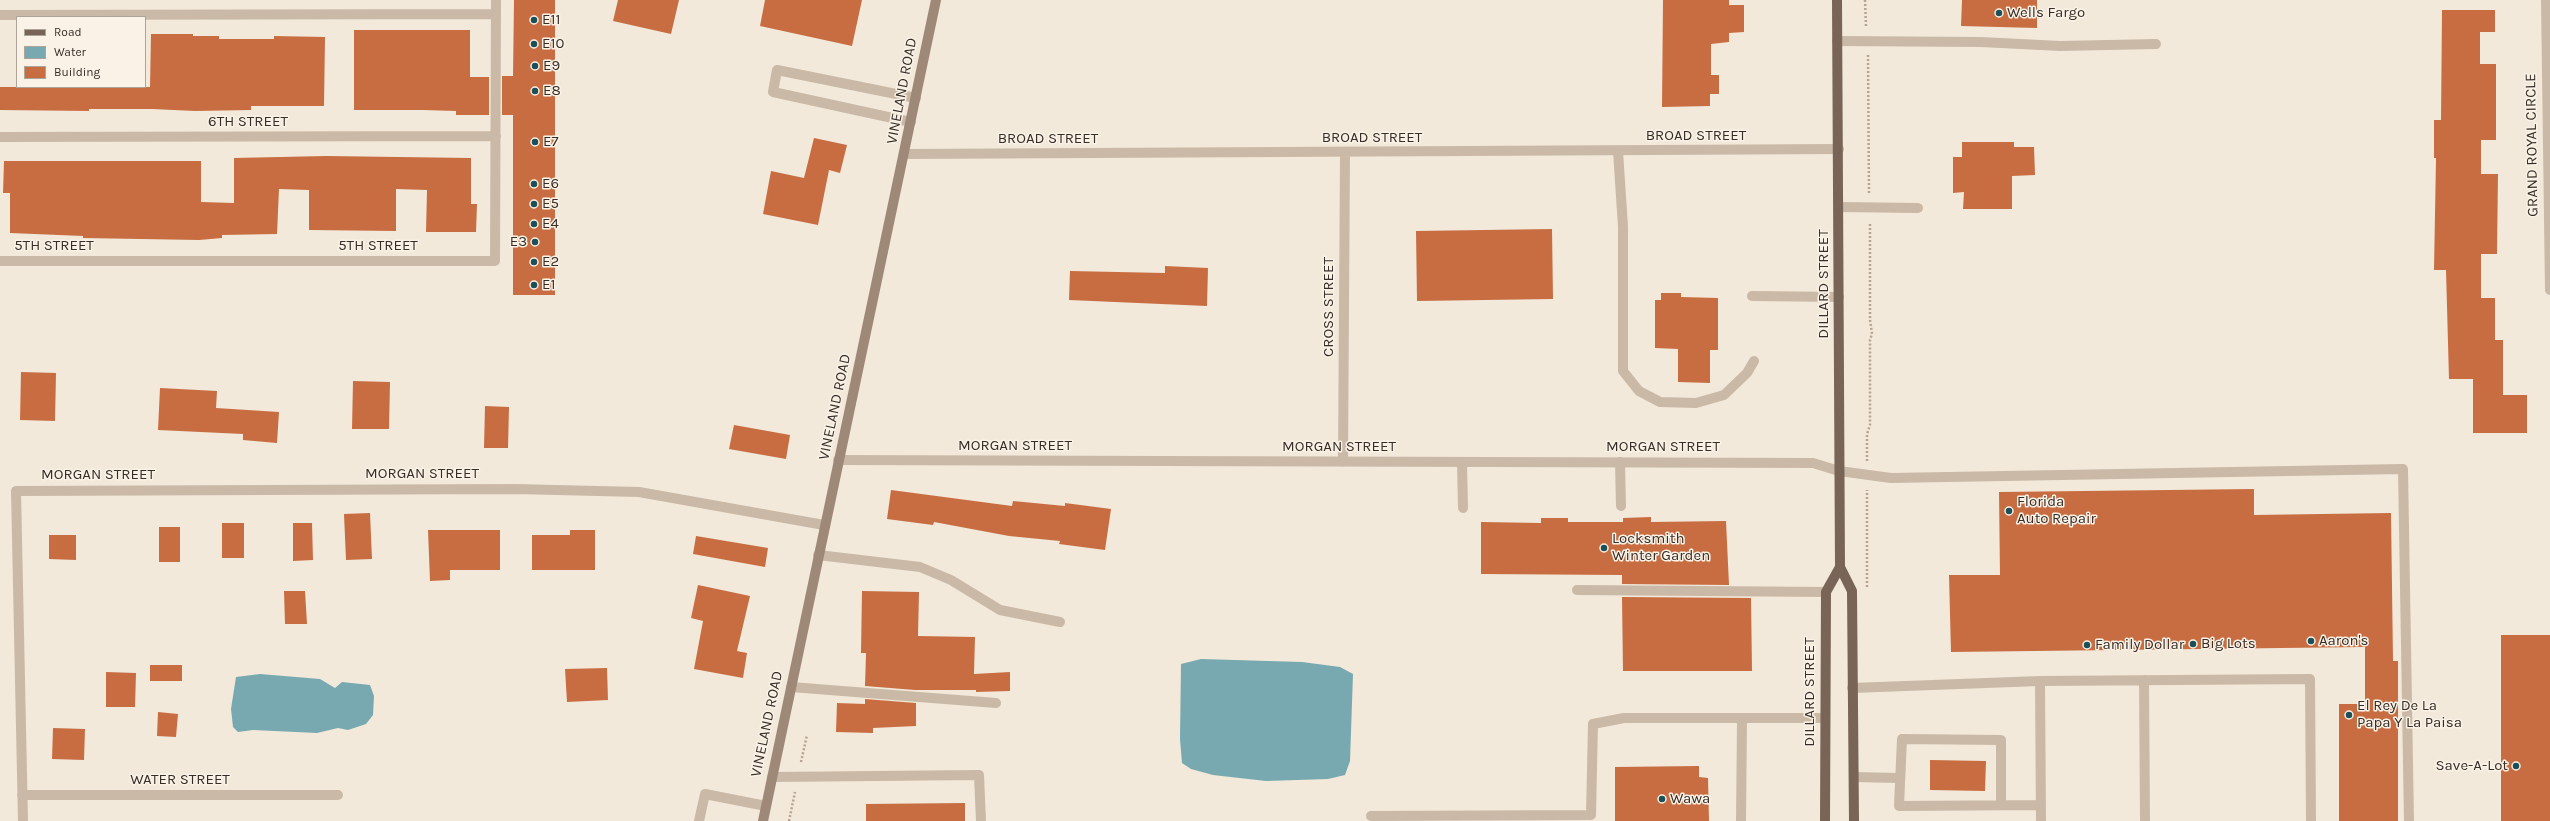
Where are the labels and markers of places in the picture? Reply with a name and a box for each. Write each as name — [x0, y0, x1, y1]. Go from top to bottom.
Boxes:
place label: Wells Fargo — [2007, 4, 2085, 22]
marker: Wells Fargo — [1994, 8, 2004, 18]
place label: E11 — [542, 11, 560, 29]
marker: E11 — [529, 15, 539, 25]
place label: E10 — [542, 35, 564, 53]
marker: E10 — [529, 39, 539, 49]
place label: E9 — [543, 57, 560, 75]
marker: E9 — [530, 61, 540, 71]
place label: E8 — [543, 82, 561, 100]
marker: E8 — [530, 86, 540, 96]
place label: E7 — [543, 133, 558, 151]
marker: E7 — [530, 137, 540, 147]
place label: E6 — [542, 175, 559, 193]
marker: E6 — [529, 179, 539, 189]
place label: E5 — [542, 195, 559, 213]
marker: E5 — [529, 199, 539, 209]
place label: E4 — [542, 215, 559, 233]
marker: E4 — [529, 219, 539, 229]
place label: E3 — [510, 233, 527, 251]
marker: E3 — [530, 237, 540, 247]
place label: E2 — [542, 253, 559, 271]
marker: E2 — [529, 257, 539, 267]
place label: E1 — [542, 276, 555, 294]
marker: E1 — [529, 280, 539, 290]
place label: Florida Auto Repair — [2017, 493, 2096, 528]
marker: Florida Auto Repair — [2004, 506, 2014, 516]
place label: Locksmith Winter Garden — [1612, 530, 1710, 565]
marker: Locksmith Winter Garden — [1599, 543, 1609, 553]
place label: Aaron's — [2319, 632, 2368, 650]
place label: Big Lots — [2201, 635, 2256, 653]
place label: Family Dollar — [2095, 636, 2184, 654]
marker: Aaron's — [2306, 636, 2316, 646]
marker: Big Lots — [2188, 639, 2198, 649]
marker: Family Dollar — [2082, 640, 2092, 650]
place label: El Rey De La Papa Y La Paisa — [2357, 697, 2462, 732]
marker: El Rey De La Papa Y La Paisa — [2344, 710, 2354, 720]
place label: Save-A-Lot — [2436, 757, 2508, 775]
marker: Save-A-Lot — [2511, 761, 2521, 771]
place label: Wawa — [1670, 790, 1710, 808]
marker: Wawa — [1657, 794, 1667, 804]

